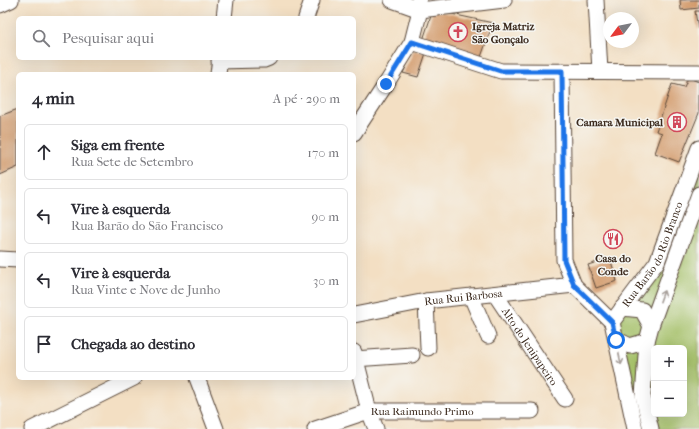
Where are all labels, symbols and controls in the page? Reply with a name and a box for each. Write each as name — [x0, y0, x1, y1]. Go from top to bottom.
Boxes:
north arrow — [603, 12, 639, 48]
search box — [16, 16, 356, 60]
place label: Igreja Matriz São Gonçalo — [472, 20, 534, 46]
church icon: Igreja Matriz São Gonçalo — [447, 21, 469, 43]
icon: search — [30, 27, 52, 49]
text: Pesquisar aqui — [62, 29, 154, 47]
route end — [377, 75, 395, 93]
text: 4 min — [32, 88, 75, 108]
text: A pé · 290 m — [273, 91, 340, 106]
building icon: Camara Municipal — [666, 111, 688, 133]
place label: Camara Municipal — [576, 116, 664, 129]
text: Siga em frente — [71, 136, 164, 154]
icon: ahead — [33, 141, 55, 163]
text: 170 m — [307, 145, 339, 160]
text: Rua Sete de Setembro — [71, 154, 193, 169]
text: Vire à esquerda — [71, 200, 170, 218]
street label: Rua Barão do Rio Branco — [619, 200, 685, 310]
icon: left — [33, 205, 55, 227]
text: 90 m — [311, 209, 339, 224]
text: Rua Barão do São Francisco — [71, 218, 223, 233]
restaurant icon: Casa do Conde — [602, 228, 624, 250]
place label: Casa do Conde — [595, 252, 631, 278]
text: Vire à esquerda — [71, 264, 170, 282]
icon: left — [33, 269, 55, 291]
text: 30 m — [313, 273, 339, 288]
text: Rua Vinte e Nove de Junho — [71, 282, 220, 297]
street label: Rua Rui Barbosa — [424, 286, 504, 308]
one-way arrow — [659, 289, 666, 302]
street label: Alto do Jenipapeiro — [499, 304, 561, 388]
route start — [607, 331, 625, 349]
icon: arrive — [33, 333, 55, 355]
text: Chegada ao destino — [71, 335, 195, 353]
map controls — [651, 345, 687, 417]
button: + — [651, 345, 687, 381]
one-way arrow — [616, 352, 624, 365]
button: − — [651, 381, 687, 417]
street label: Rua Raimundo Primo — [371, 405, 474, 418]

